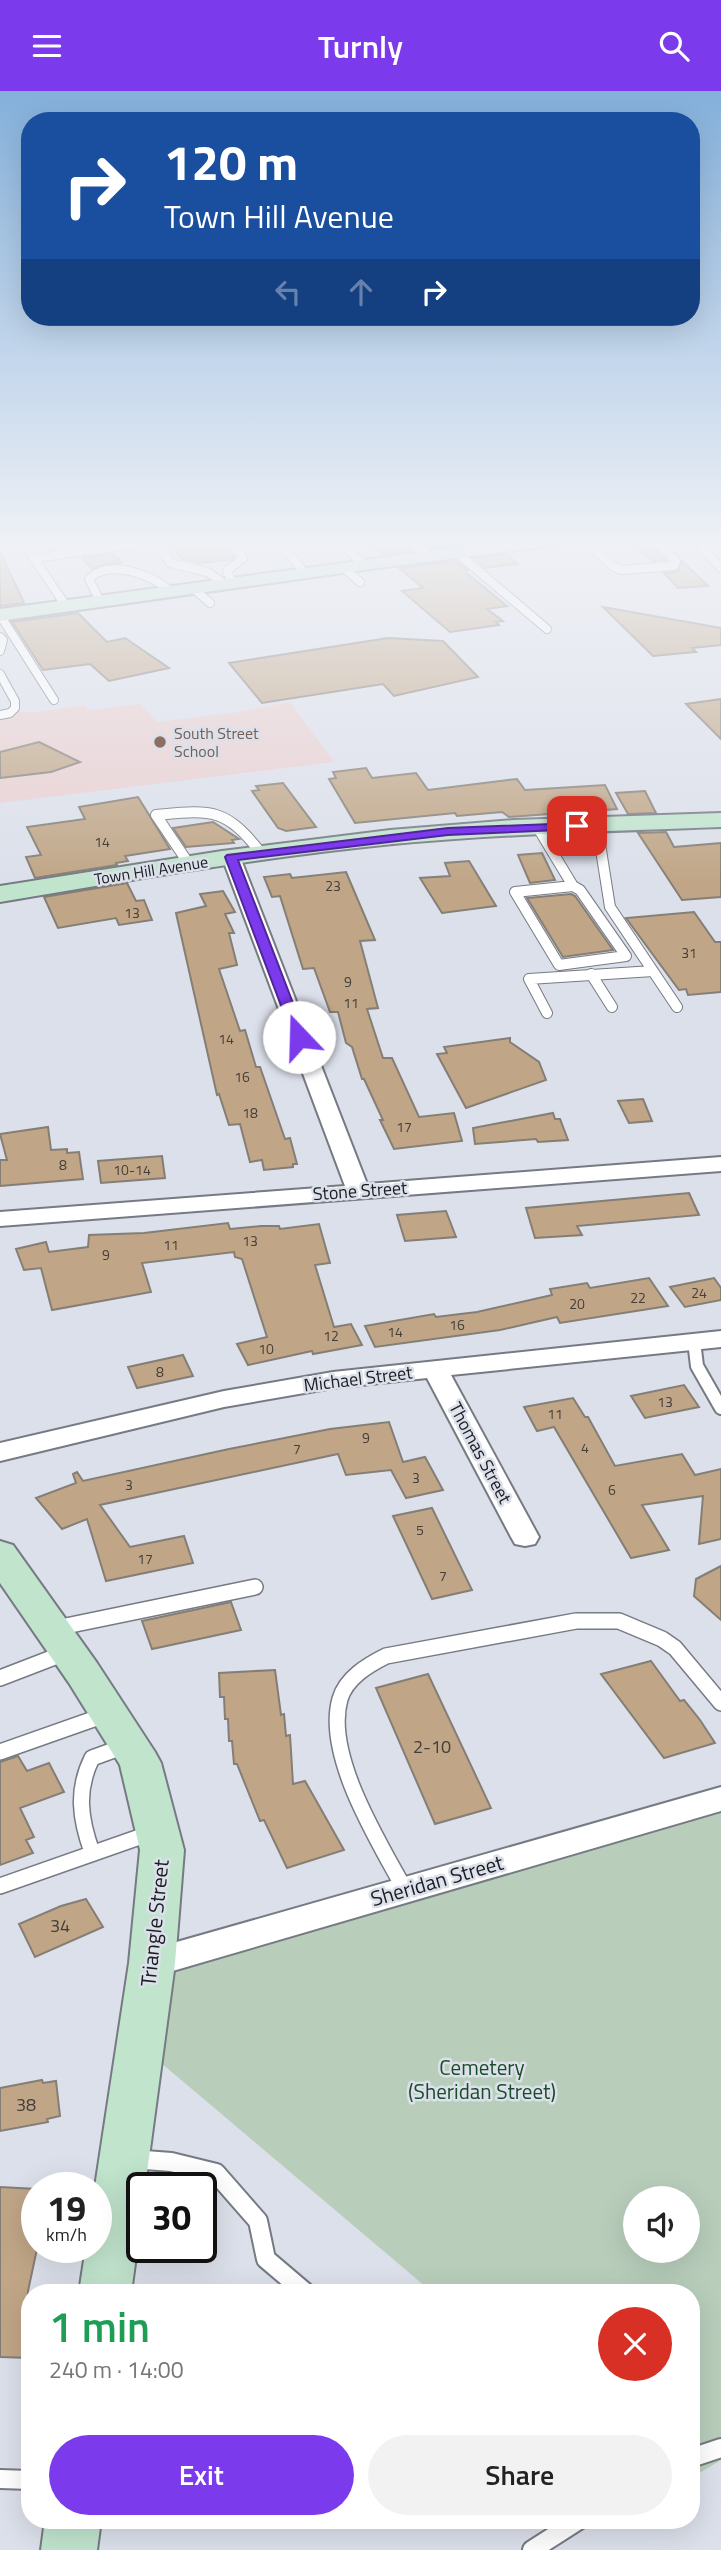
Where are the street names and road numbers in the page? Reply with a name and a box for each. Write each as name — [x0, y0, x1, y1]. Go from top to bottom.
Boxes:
street label: Town Hill Avenue — [92, 849, 210, 891]
street label: Stone Street — [312, 1174, 409, 1207]
street label: Michael Street — [302, 1358, 414, 1399]
street label: Thomas Street — [442, 1397, 519, 1509]
street label: Sheridan Street — [367, 1846, 507, 1914]
street label: Triangle Street — [131, 1857, 177, 1988]

